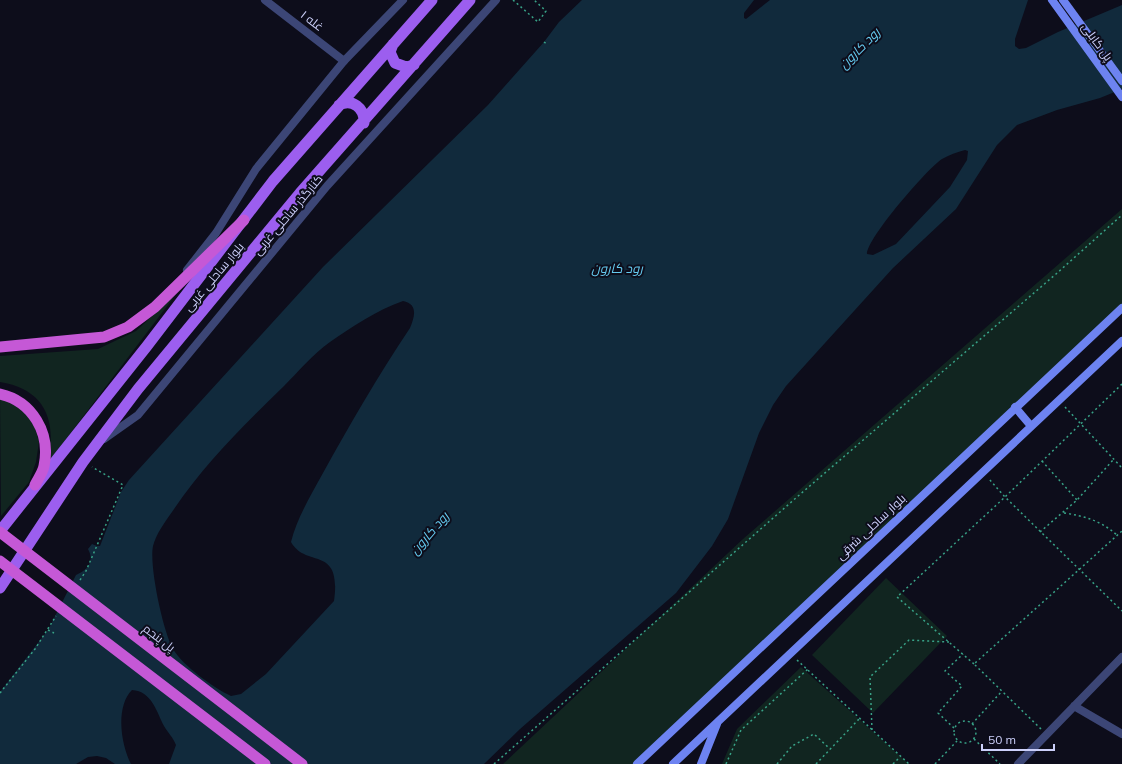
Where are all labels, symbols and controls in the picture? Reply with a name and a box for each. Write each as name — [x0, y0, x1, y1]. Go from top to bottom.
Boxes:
street label: غله ۱ — [298, 7, 327, 34]
street label: پل کابلی — [1077, 20, 1117, 65]
water label: رود کارون — [835, 23, 885, 73]
street label: کنارگذر ساحلی غربی — [250, 171, 326, 258]
street label: بلوار ساحلی غربی — [180, 239, 247, 314]
water label: رود کارون — [591, 260, 644, 277]
street label: بلوار ساحلی شرقی — [833, 491, 909, 563]
water label: رود کارون — [406, 507, 454, 558]
street label: پل پنجم — [139, 620, 179, 657]
scale bar — [982, 726, 1054, 752]
text: 50 m — [988, 732, 1016, 747]

